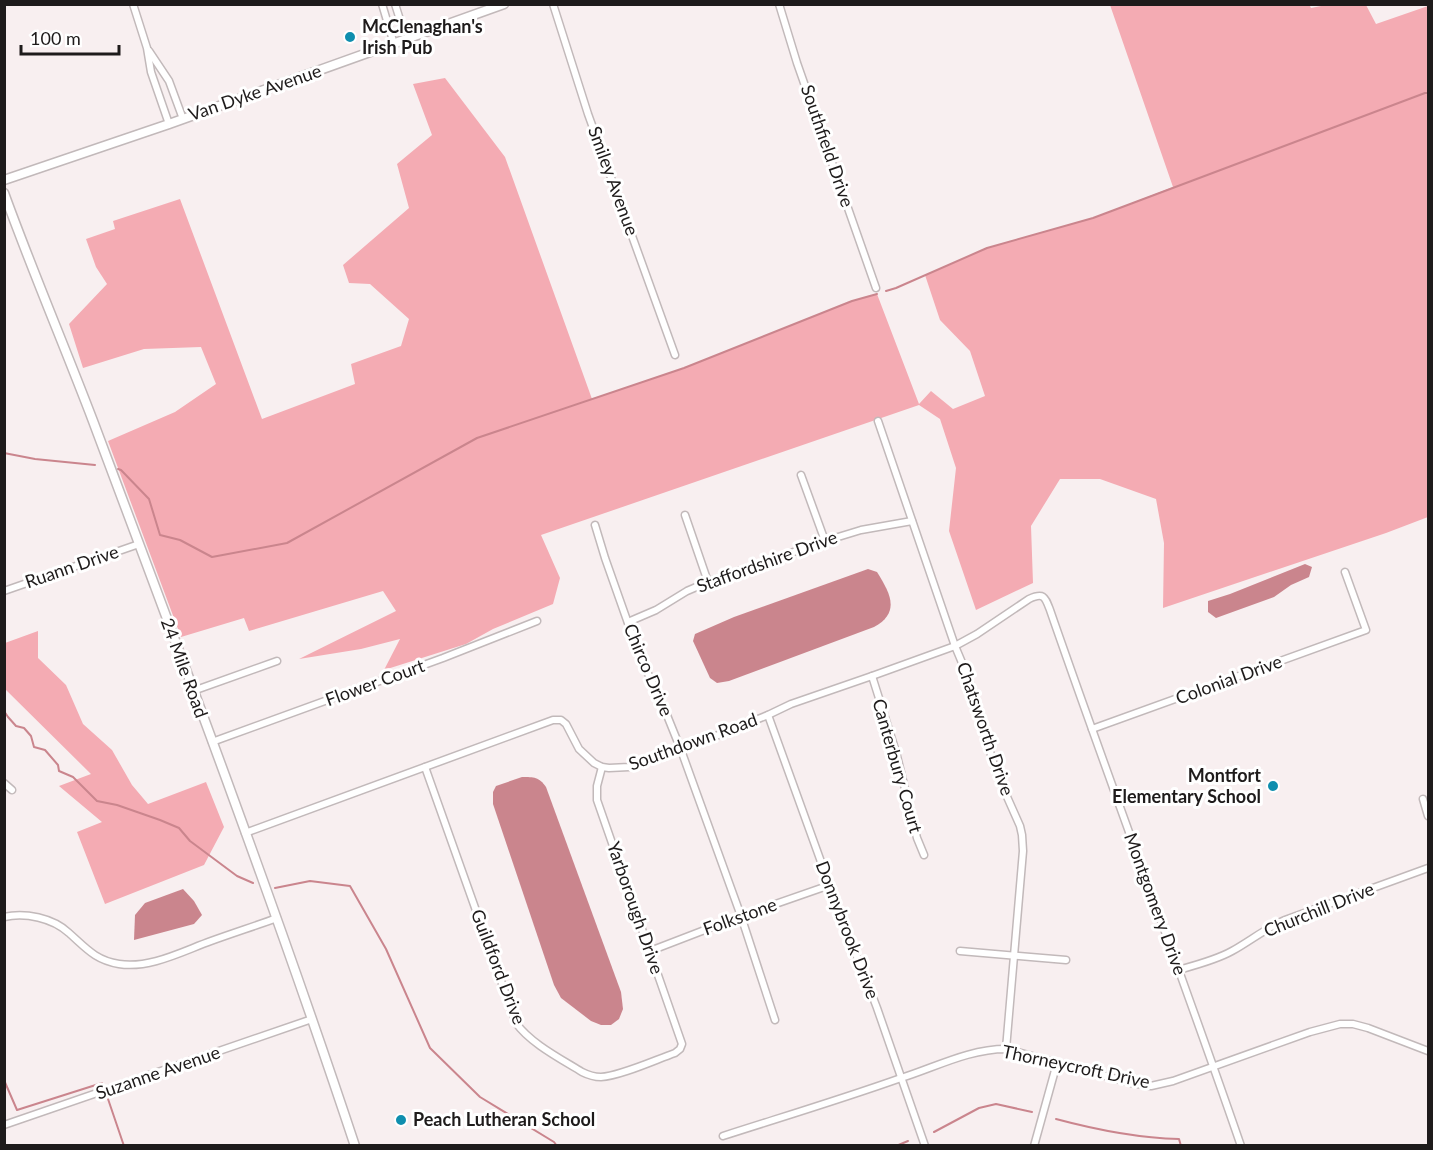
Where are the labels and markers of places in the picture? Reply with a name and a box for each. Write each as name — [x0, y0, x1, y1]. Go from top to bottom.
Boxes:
place label: McClenaghan's Irish Pub — [362, 15, 483, 58]
marker: McClenaghan's Irish Pub — [343, 30, 357, 44]
place label: Montfort Elementary School — [1112, 764, 1261, 807]
marker: Montfort Elementary School — [1266, 779, 1280, 793]
place label: Peach Lutheran School — [413, 1108, 595, 1130]
marker: Peach Lutheran School — [394, 1113, 408, 1127]

